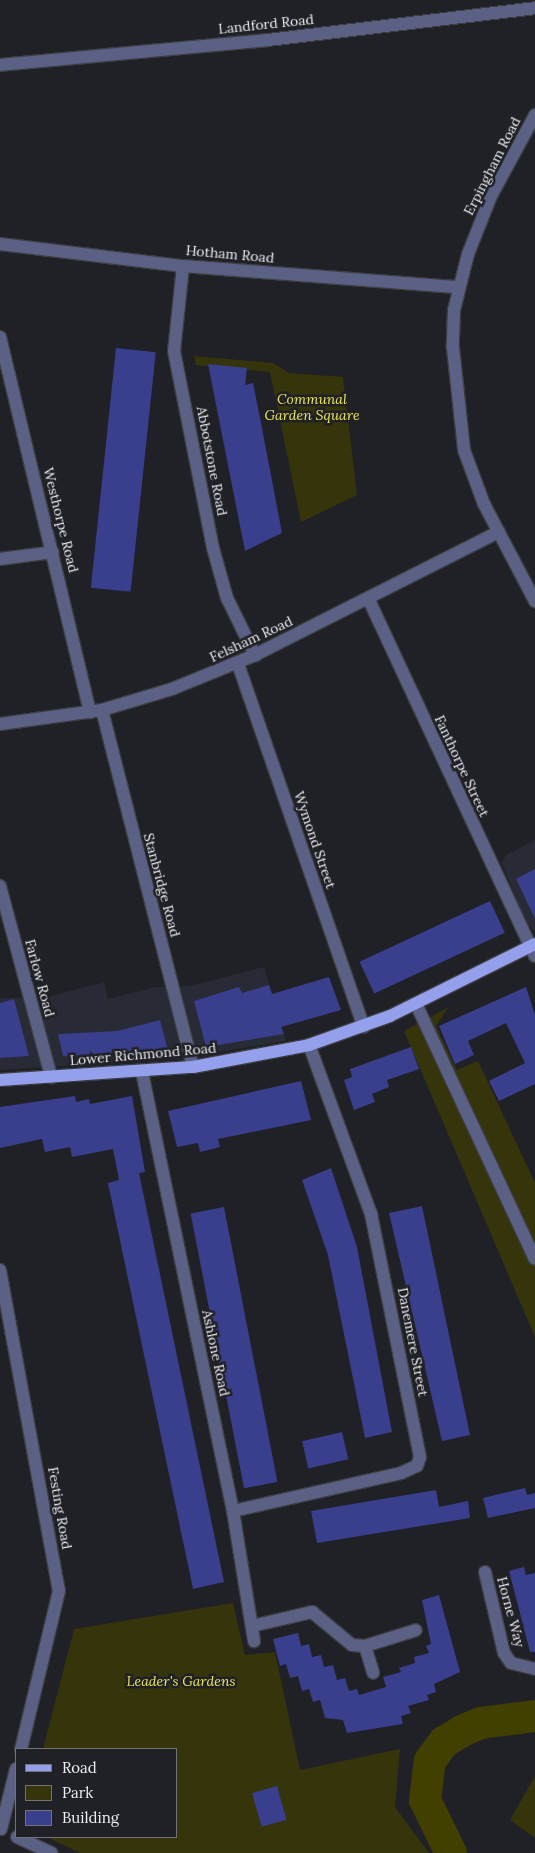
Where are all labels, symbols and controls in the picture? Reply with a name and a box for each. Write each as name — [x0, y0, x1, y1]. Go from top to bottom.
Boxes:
street label: Landford Road — [217, 11, 315, 37]
street label: Erpingham Road — [460, 114, 524, 218]
street label: Hotham Road — [185, 242, 275, 266]
park label: Communal Garden Square — [264, 391, 360, 424]
street label: Abbotstone Road — [193, 405, 231, 517]
street label: Westhorpe Road — [40, 466, 82, 574]
street label: Felsham Road — [207, 612, 295, 666]
street label: Fanthorpe Street — [431, 713, 493, 819]
street label: Wymond Street — [290, 789, 340, 891]
street label: Stanbridge Road — [140, 831, 184, 939]
street label: Farlow Road — [22, 937, 58, 1019]
street label: Lower Richmond Road — [69, 1039, 217, 1069]
street label: Danemere Street — [394, 1286, 432, 1398]
street label: Ashlone Road — [199, 1308, 233, 1398]
street label: Festing Road — [44, 1466, 76, 1550]
street label: Horne Way — [494, 1575, 528, 1649]
park label: Leader's Gardens — [126, 1673, 236, 1689]
legend — [15, 1748, 178, 1838]
text: Road — [62, 1758, 97, 1777]
text: Park — [62, 1783, 93, 1802]
text: Building — [62, 1808, 119, 1827]

